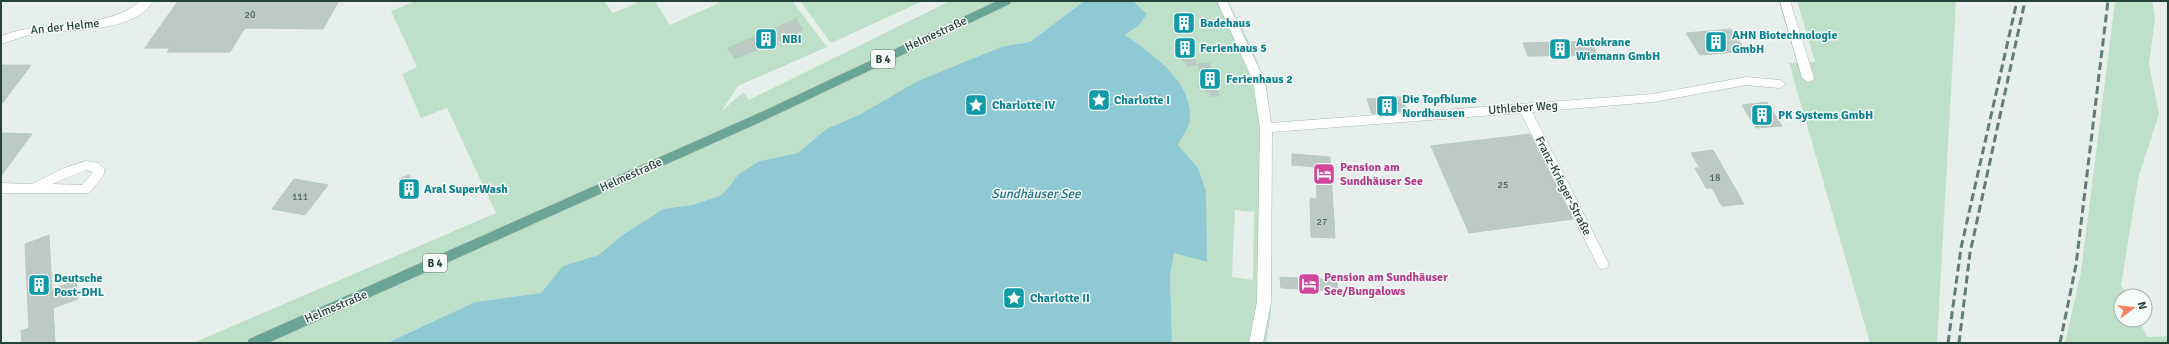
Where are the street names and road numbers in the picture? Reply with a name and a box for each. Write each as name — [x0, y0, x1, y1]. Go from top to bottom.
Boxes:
street label: Helmestraße — [903, 13, 969, 55]
street label: An der Helme — [30, 16, 100, 38]
road number: B 4 — [871, 50, 895, 68]
street label: Uthleber Weg — [1488, 98, 1558, 118]
street label: Franz-Krieger-Straße — [1532, 134, 1594, 238]
street label: Helmestraße — [598, 155, 664, 195]
road number: B 4 — [423, 254, 447, 272]
street label: Helmestraße — [302, 287, 370, 327]

